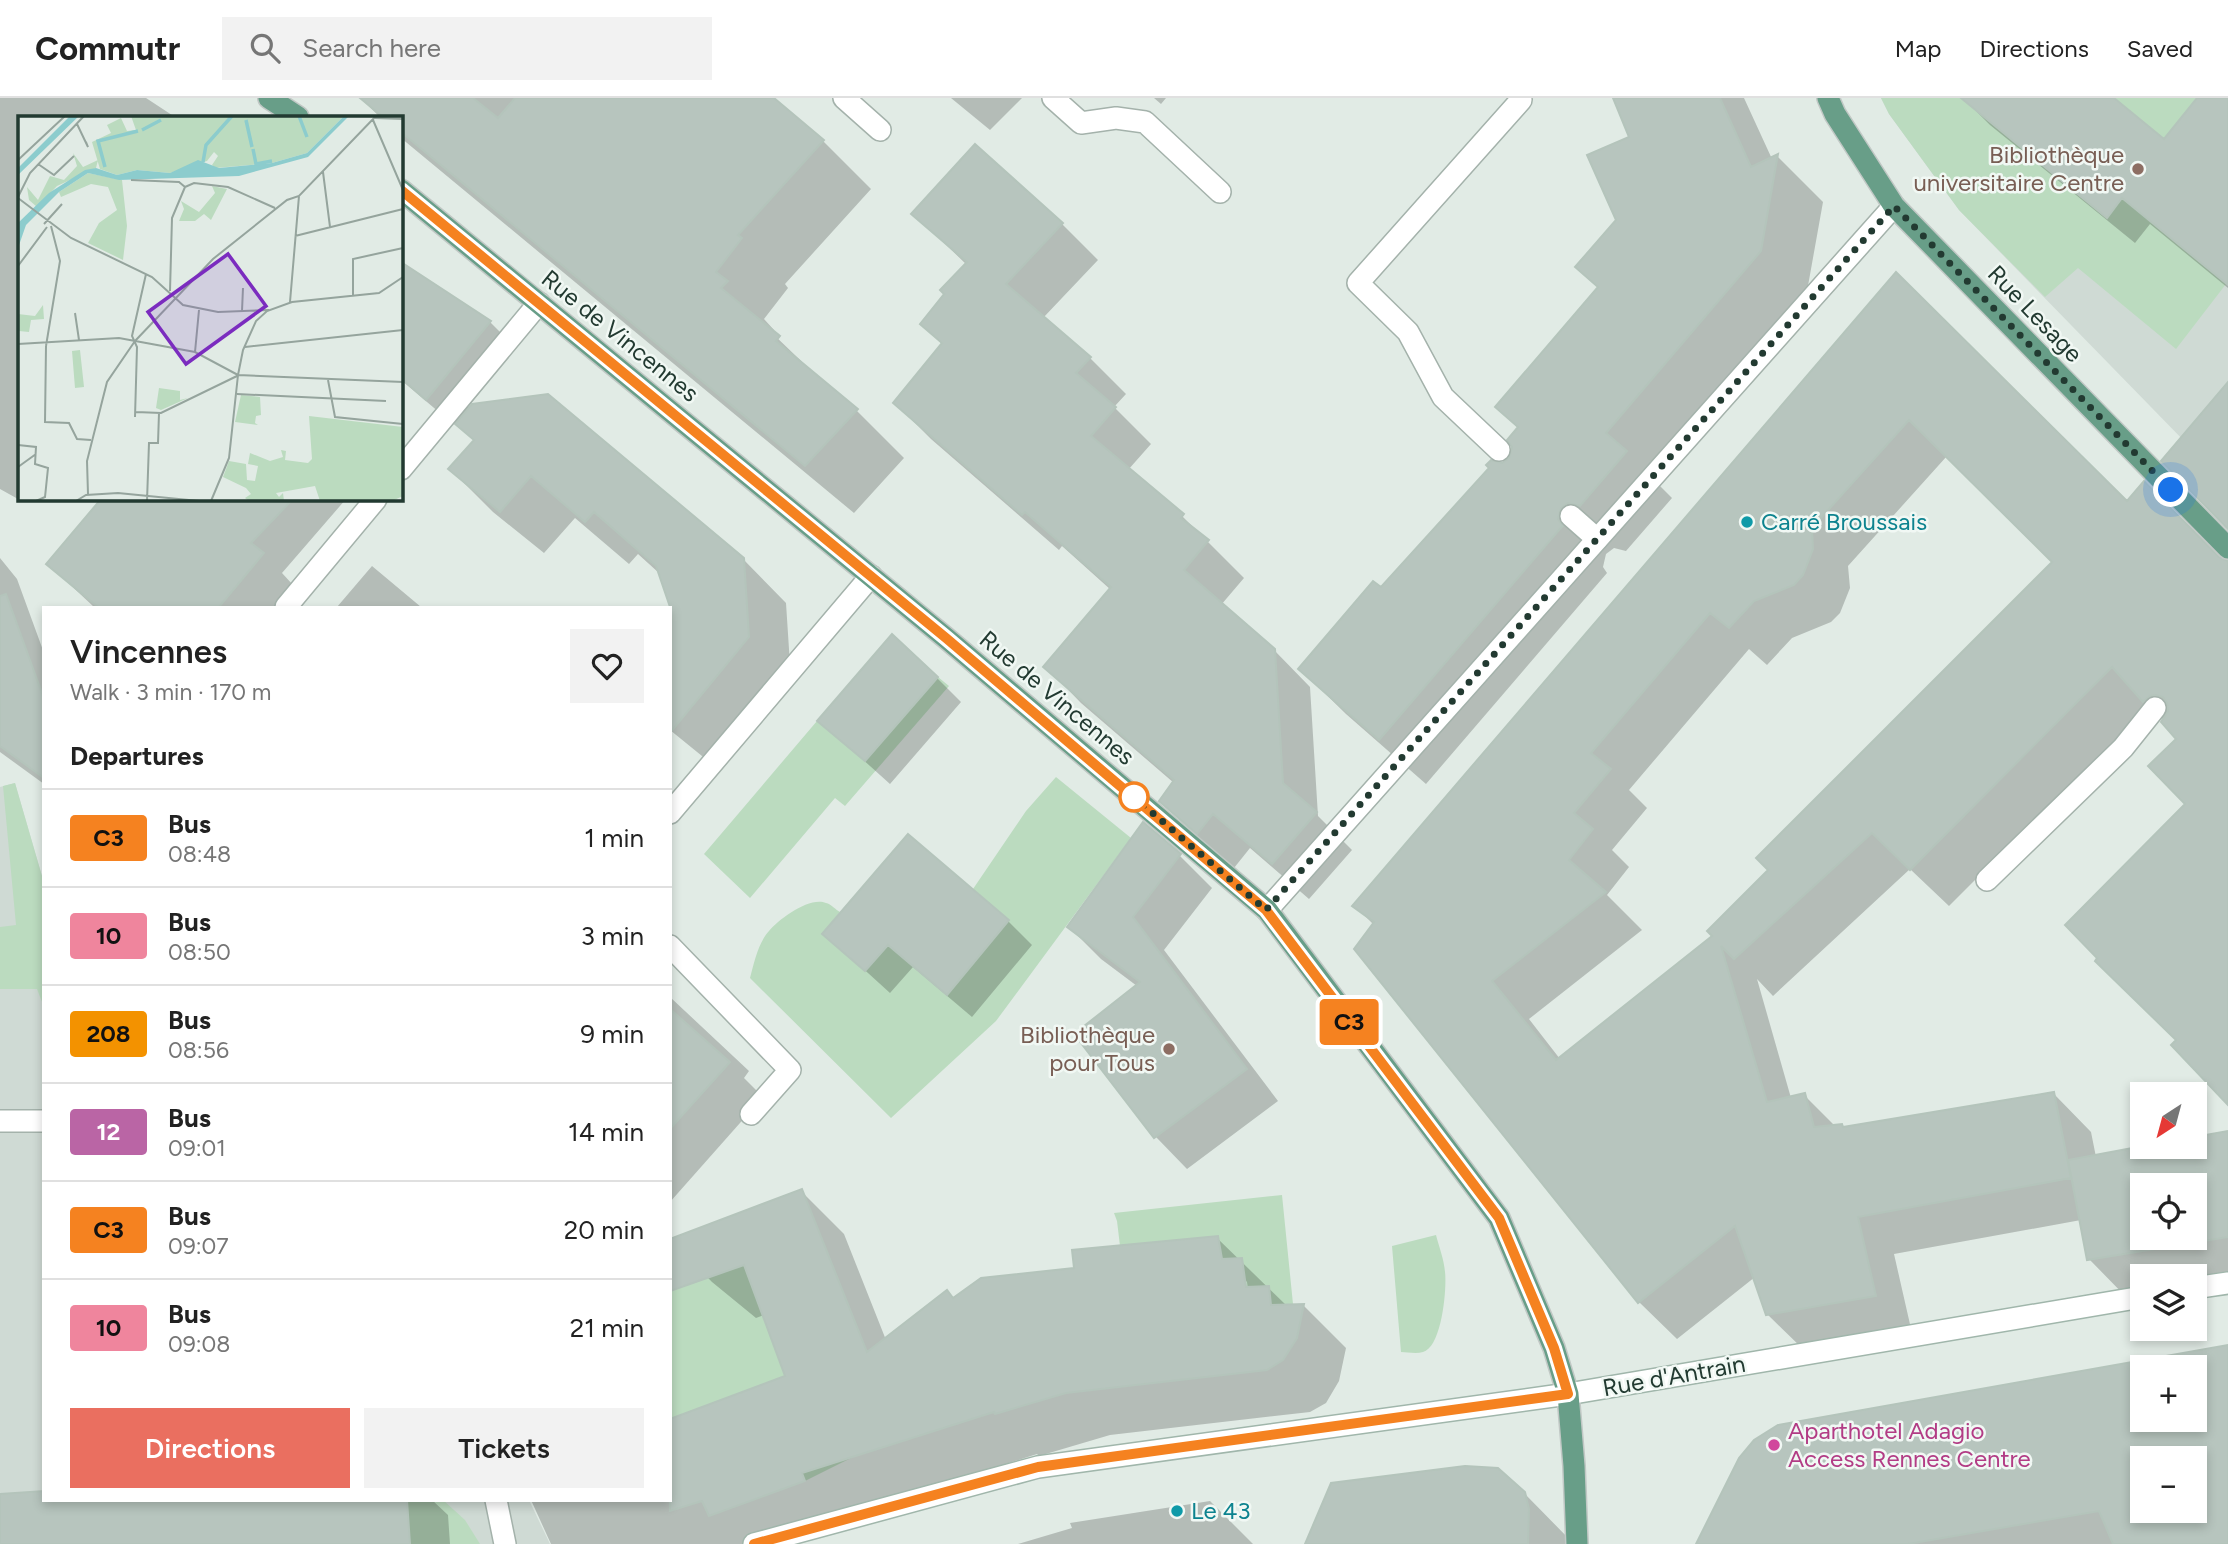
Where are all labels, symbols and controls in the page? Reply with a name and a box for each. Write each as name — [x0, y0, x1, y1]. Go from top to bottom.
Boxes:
search box — [222, 17, 712, 80]
text: Commutr — [35, 29, 180, 68]
icon: search — [246, 29, 284, 67]
text: Search here — [302, 32, 441, 64]
text: Map — [1895, 34, 1941, 63]
text: Directions — [1979, 34, 2089, 63]
text: Saved — [2127, 34, 2193, 63]
inset map — [18, 116, 402, 500]
place label: Bibliothèque universitaire Centre — [1913, 140, 2124, 197]
marker: Bibliothèque universitaire Centre — [2130, 161, 2146, 177]
street label: Rue Lesage — [1982, 259, 2089, 368]
street label: Rue de Vincennes — [536, 264, 705, 408]
your location — [2153, 472, 2188, 507]
place label: Carré Broussais — [1761, 507, 1927, 536]
marker: Carré Broussais — [1739, 514, 1755, 530]
street label: Rue de Vincennes — [974, 624, 1141, 771]
button: heart — [570, 629, 644, 703]
text: Vincennes — [70, 632, 227, 671]
text: Walk · 3 min · 170 m — [70, 678, 271, 706]
text: Departures — [70, 740, 204, 772]
unlabelled marker — [1119, 782, 1149, 812]
text: Bus — [168, 808, 211, 840]
text: 1 min — [584, 822, 644, 854]
text: C3 — [93, 823, 124, 852]
text: 08:48 — [168, 840, 231, 868]
text: Bus — [168, 906, 211, 938]
text: 3 min — [581, 920, 644, 952]
text: 10 — [96, 921, 121, 950]
text: 08:50 — [168, 938, 231, 966]
line badge: C3 — [1318, 999, 1380, 1045]
text: Bus — [168, 1004, 211, 1036]
text: C3 — [1334, 1007, 1364, 1036]
text: 9 min — [580, 1018, 644, 1050]
text: 208 — [86, 1019, 131, 1048]
place label: Bibliothèque pour Tous — [1020, 1020, 1155, 1077]
text: 08:56 — [168, 1036, 229, 1064]
marker: Bibliothèque pour Tous — [1161, 1041, 1177, 1057]
north arrow — [2130, 1082, 2207, 1158]
map controls — [2130, 1082, 2207, 1523]
text: Bus — [168, 1102, 211, 1134]
text: 14 min — [568, 1116, 644, 1148]
text: 12 — [96, 1117, 121, 1146]
text: 09:01 — [168, 1134, 226, 1162]
button: locate — [2130, 1173, 2207, 1250]
text: Bus — [168, 1200, 211, 1232]
text: 20 min — [564, 1214, 644, 1246]
text: C3 — [93, 1215, 124, 1244]
text: 09:07 — [168, 1232, 229, 1260]
button: layers — [2130, 1264, 2207, 1341]
text: Bus — [168, 1298, 211, 1330]
text: 21 min — [570, 1312, 644, 1344]
text: 10 — [96, 1313, 121, 1342]
text: 09:08 — [168, 1330, 230, 1358]
street label: Rue d'Antrain — [1600, 1349, 1748, 1402]
button: + — [2130, 1355, 2207, 1432]
button: Directions — [70, 1408, 350, 1488]
button: Tickets — [364, 1408, 644, 1488]
place label: Aparthotel Adagio Access Rennes Centre — [1788, 1416, 2031, 1473]
marker: Aparthotel Adagio Access Rennes Centre — [1766, 1437, 1782, 1453]
button: − — [2130, 1446, 2207, 1523]
place label: Le 43 — [1191, 1496, 1250, 1525]
marker: Le 43 — [1169, 1503, 1185, 1519]

